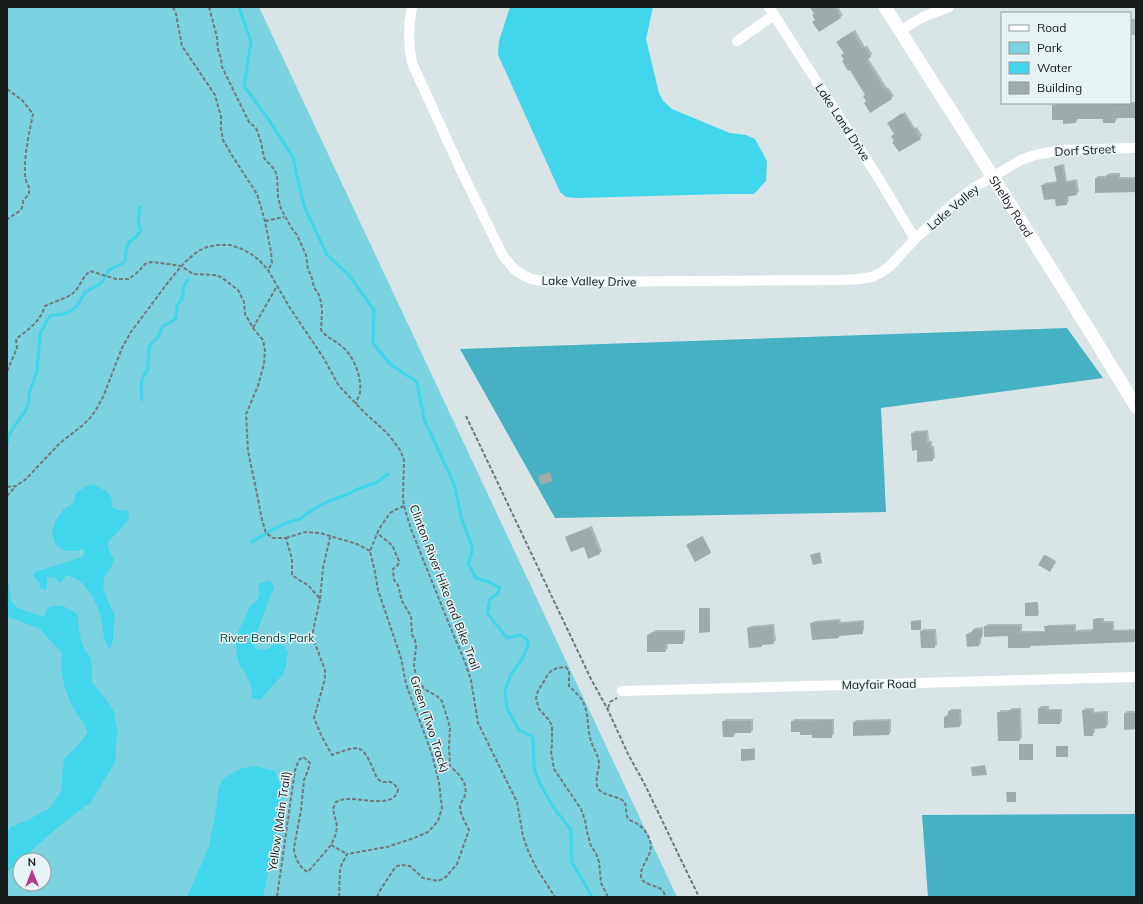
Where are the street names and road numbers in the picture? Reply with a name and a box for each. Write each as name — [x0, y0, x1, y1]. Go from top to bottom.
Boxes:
street label: Lake Land Drive — [812, 80, 874, 164]
street label: Dorf Street — [1054, 141, 1116, 159]
street label: Shelby Road — [986, 173, 1037, 240]
street label: Lake Valley — [924, 181, 982, 233]
street label: Lake Valley Drive — [541, 273, 637, 289]
street label: Clinton River Hike and Bike Trail — [406, 502, 484, 672]
street label: Green (Two Track) — [407, 674, 453, 774]
street label: Mayfair Road — [841, 676, 917, 692]
street label: Yellow (Main Trail) — [264, 770, 293, 873]

